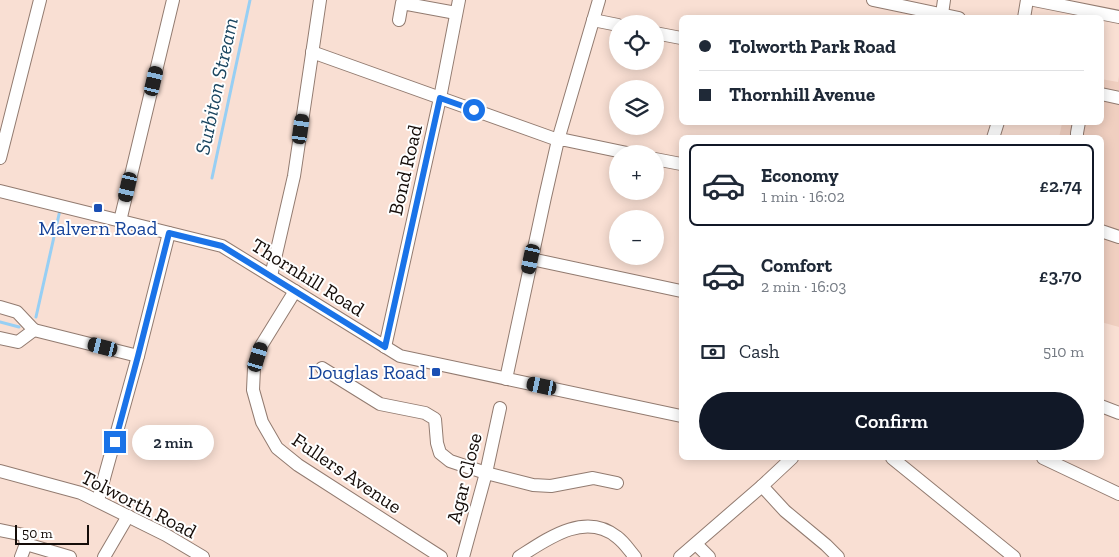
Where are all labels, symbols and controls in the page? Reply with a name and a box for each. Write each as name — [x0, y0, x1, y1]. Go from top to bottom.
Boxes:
water label: Surbiton Stream — [189, 15, 243, 157]
map controls — [609, 15, 664, 265]
button: locate — [609, 15, 664, 70]
text: Tolworth Park Road — [729, 35, 896, 58]
car — [143, 65, 164, 97]
button: layers — [609, 80, 664, 135]
text: Thornhill Avenue — [729, 83, 875, 106]
route start — [463, 99, 485, 121]
car — [291, 113, 310, 145]
street label: Bond Road — [383, 122, 427, 218]
button: + — [609, 145, 664, 200]
icon: car — [701, 163, 746, 208]
text: Economy — [761, 164, 839, 187]
car — [117, 171, 138, 203]
text: £2.74 — [1039, 174, 1082, 197]
text: 1 min · 16:02 — [761, 187, 845, 206]
marker: Malvern Road — [92, 202, 104, 214]
button: − — [609, 210, 664, 265]
place label: Malvern Road — [39, 216, 157, 240]
street label: Thornhill Road — [247, 233, 369, 321]
car — [520, 243, 541, 275]
icon: car — [701, 253, 746, 298]
text: Comfort — [761, 254, 832, 277]
text: £3.70 — [1039, 264, 1082, 287]
text: 2 min · 16:03 — [761, 277, 846, 296]
car — [86, 336, 119, 358]
icon: cash — [699, 338, 727, 366]
car — [246, 340, 269, 374]
text: Cash — [739, 340, 779, 363]
text: 510 m — [1043, 342, 1084, 361]
place label: Douglas Road — [308, 360, 426, 384]
marker: Douglas Road — [430, 366, 442, 378]
car — [525, 376, 558, 396]
button: Confirm — [699, 392, 1084, 450]
callout: 2 min — [132, 424, 215, 460]
street label: Fullers Avenue — [288, 428, 406, 518]
street label: Agar Close — [441, 430, 487, 526]
route end — [104, 431, 126, 453]
text: 2 min — [153, 433, 193, 452]
street label: Tolworth Road — [77, 465, 201, 543]
scale bar — [15, 522, 89, 545]
text: 50 m — [22, 525, 53, 542]

